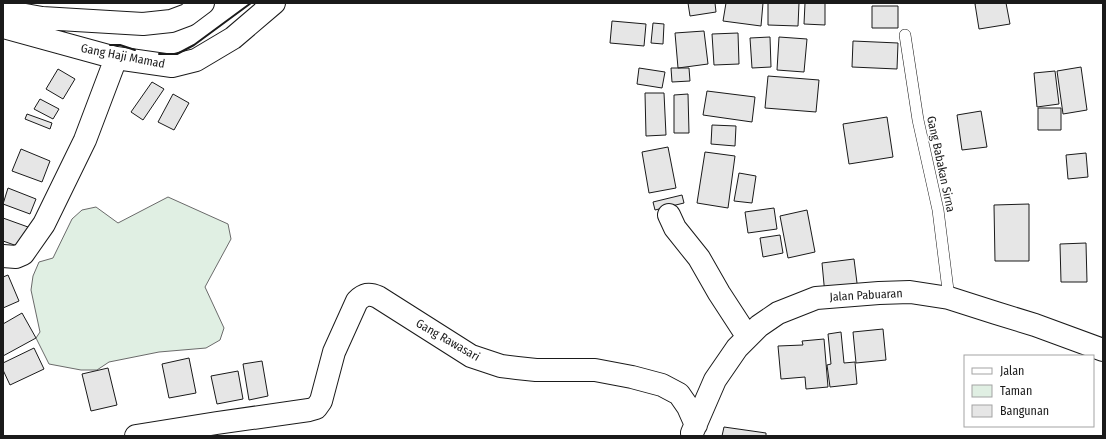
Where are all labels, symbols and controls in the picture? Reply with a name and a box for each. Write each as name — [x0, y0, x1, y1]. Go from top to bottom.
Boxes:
street label: Gang Haji Mamad — [80, 41, 166, 71]
street label: Gang Babakan Sirna — [924, 115, 958, 213]
street label: Jalan Pabuaran — [829, 286, 903, 304]
street label: Gang Rawasari — [414, 316, 482, 364]
legend — [964, 355, 1094, 427]
text: Jalan — [1000, 364, 1024, 378]
text: Taman — [1000, 384, 1032, 398]
text: Bangunan — [1000, 404, 1049, 418]

